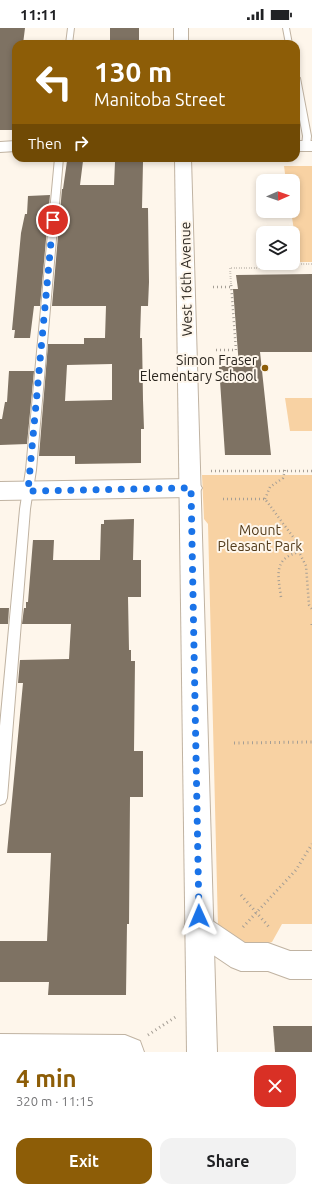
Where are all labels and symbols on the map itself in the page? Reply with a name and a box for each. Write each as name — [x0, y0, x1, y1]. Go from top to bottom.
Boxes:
north arrow — [256, 174, 300, 218]
pin — [36, 203, 70, 237]
street label: West 16th Avenue — [177, 221, 195, 337]
place label: Simon Fraser Elementary School — [140, 352, 258, 384]
marker: Simon Fraser Elementary School — [260, 363, 270, 373]
park label: Mount Pleasant Park — [218, 522, 302, 554]
position arrow — [178, 895, 220, 937]

